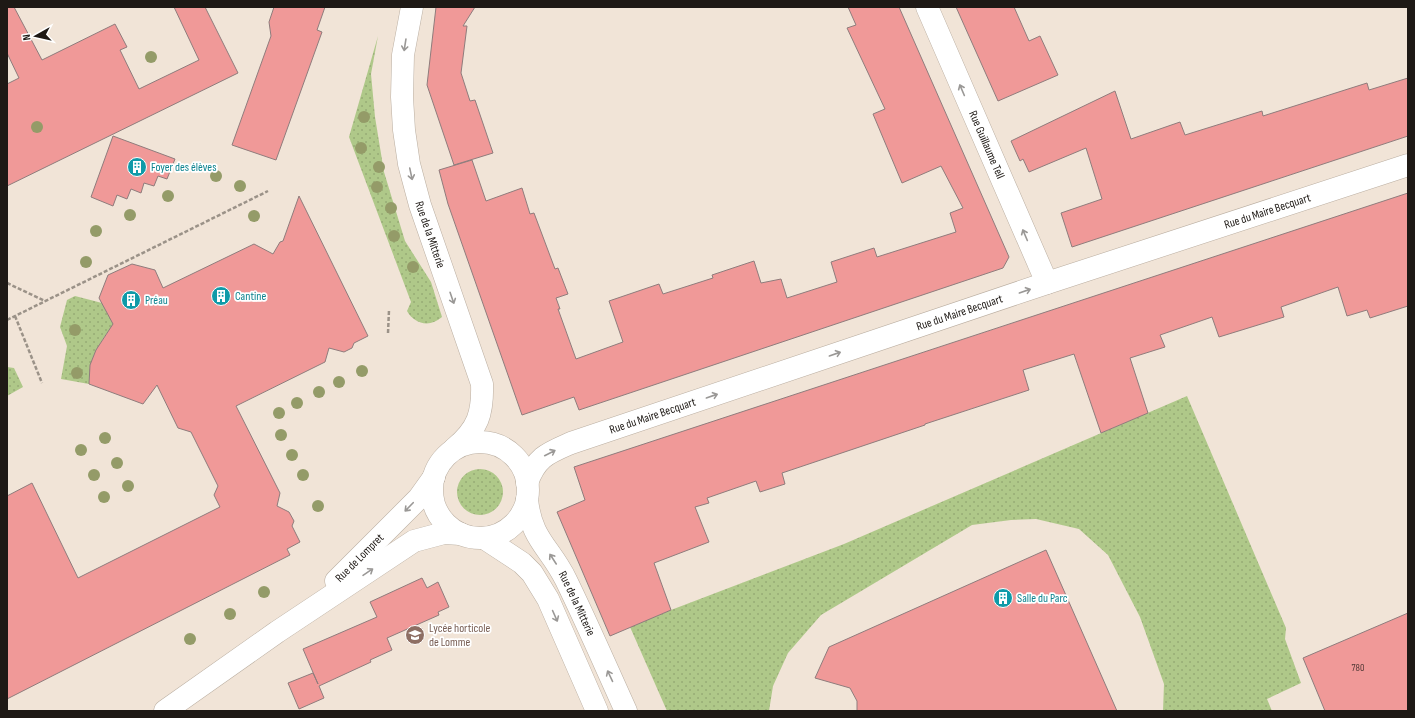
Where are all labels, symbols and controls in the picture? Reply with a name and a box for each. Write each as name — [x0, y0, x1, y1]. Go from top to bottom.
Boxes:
north arrow — [16, 16, 56, 56]
text: N — [20, 33, 33, 41]
one-way arrow — [401, 38, 409, 51]
one-way arrow — [958, 84, 966, 96]
street label: Rue Guillaume Tell — [965, 108, 1008, 181]
building icon: Foyer des élèves — [126, 156, 148, 178]
place label: Foyer des élèves — [151, 160, 217, 175]
one-way arrow — [408, 168, 416, 181]
street label: Rue du Maire Becquart — [1222, 190, 1313, 232]
street label: Rue de la Mitterie — [412, 200, 449, 270]
one-way arrow — [1021, 229, 1029, 241]
building icon: Cantine — [210, 285, 232, 307]
one-way arrow — [1018, 286, 1030, 294]
building icon: Préau — [120, 289, 142, 311]
place label: Cantine — [235, 289, 266, 304]
one-way arrow — [449, 291, 456, 304]
street label: Rue du Maire Becquart — [914, 291, 1005, 334]
place label: Préau — [145, 293, 168, 308]
one-way arrow — [828, 350, 841, 357]
one-way arrow — [705, 391, 717, 399]
street label: Rue du Maire Becquart — [607, 394, 698, 437]
one-way arrow — [543, 449, 555, 456]
one-way arrow — [405, 502, 414, 512]
street label: Rue de Lompret — [332, 530, 387, 585]
one-way arrow — [549, 553, 557, 565]
one-way arrow — [363, 568, 374, 576]
street label: Rue de la Mitterie — [555, 568, 599, 638]
building icon: Salle du Parc — [992, 587, 1014, 609]
place label: Salle du Parc — [1017, 591, 1068, 606]
one-way arrow — [552, 609, 559, 621]
place label: Lycée horticole de Lomme — [429, 621, 491, 650]
school or university icon: Lycée horticole de Lomme — [404, 624, 426, 646]
house number: 780 — [1352, 662, 1364, 674]
one-way arrow — [606, 670, 613, 682]

